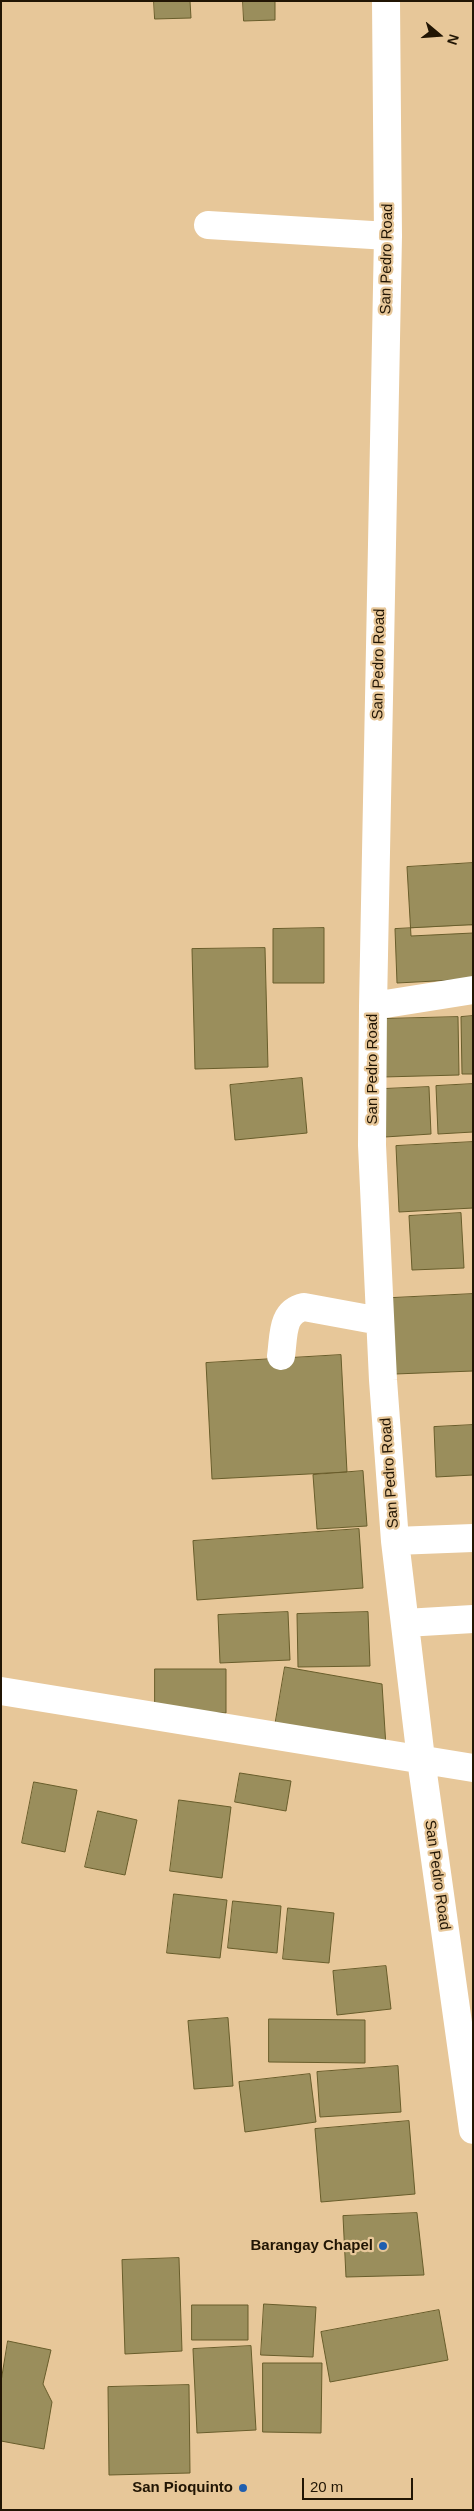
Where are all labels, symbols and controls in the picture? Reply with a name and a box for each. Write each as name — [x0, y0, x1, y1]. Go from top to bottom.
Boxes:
north arrow — [414, 10, 464, 60]
text: N — [444, 32, 462, 47]
street label: San Pedro Road — [377, 203, 397, 315]
street label: San Pedro Road — [369, 608, 389, 720]
street label: San Pedro Road — [364, 1014, 382, 1124]
street label: San Pedro Road — [377, 1417, 403, 1529]
street label: San Pedro Road — [420, 1819, 454, 1931]
place label: Barangay Chapel — [250, 2237, 373, 2255]
marker: Barangay Chapel — [377, 2240, 389, 2252]
scale bar — [304, 2468, 415, 2500]
text: 20 m — [310, 2478, 343, 2495]
place label: San Pioquinto — [132, 2479, 233, 2497]
marker: San Pioquinto — [237, 2482, 249, 2494]

